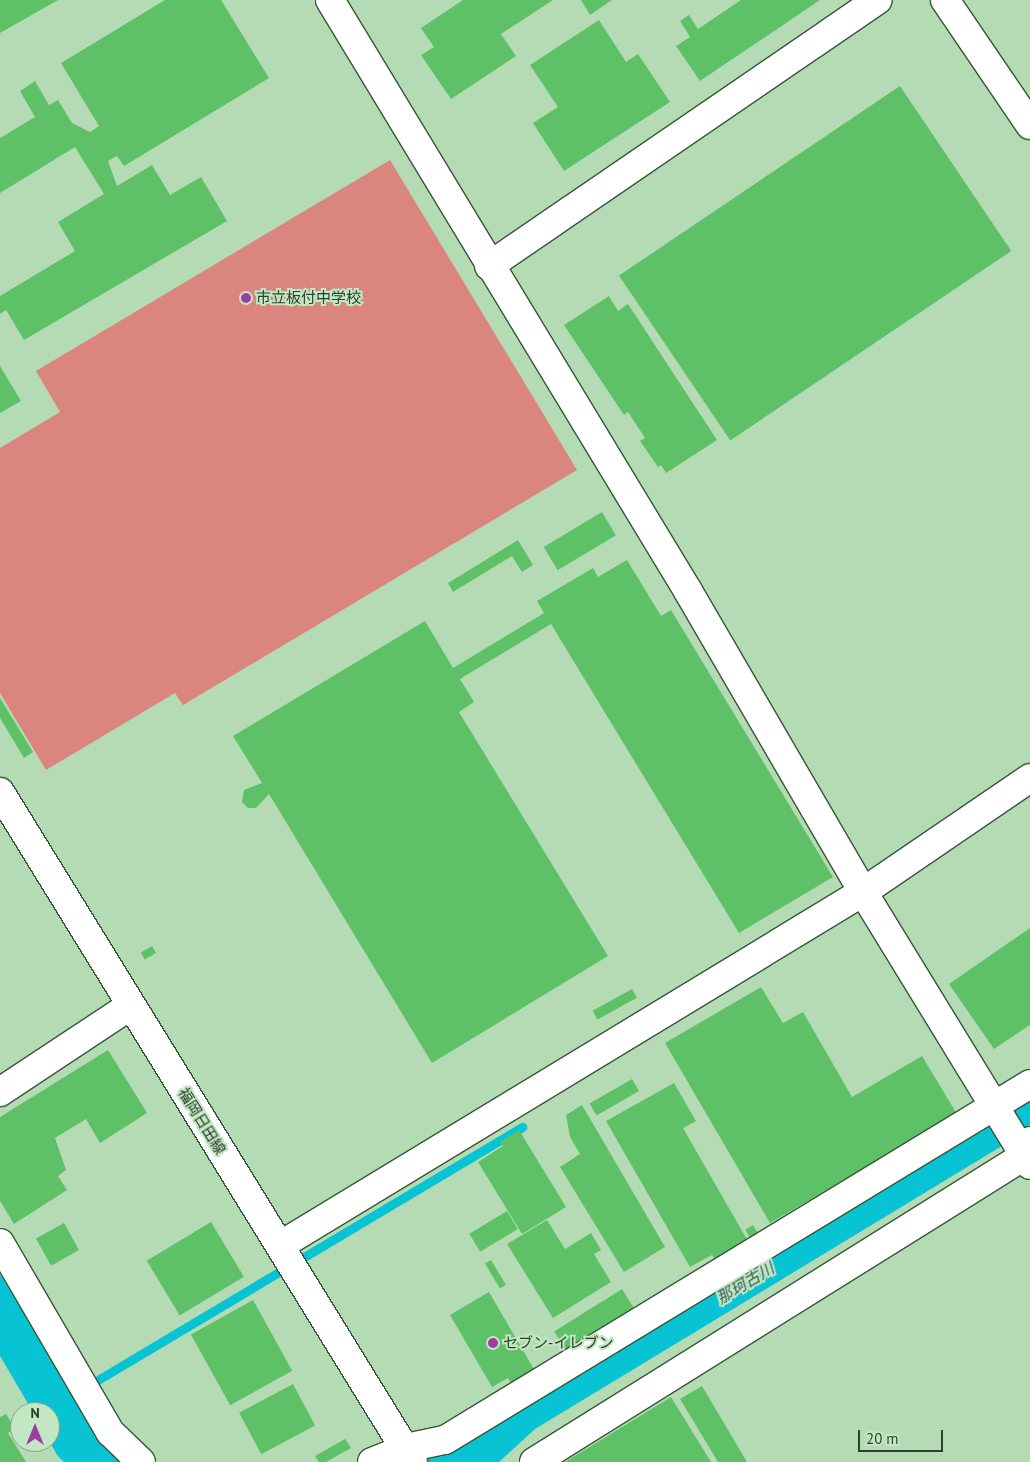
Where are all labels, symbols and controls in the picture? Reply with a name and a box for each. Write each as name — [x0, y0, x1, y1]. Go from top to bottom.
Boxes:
place label: 市立板付中学校 — [256, 289, 361, 307]
marker: 市立板付中学校 — [240, 292, 252, 304]
street label: 福岡日田線 — [174, 1084, 230, 1158]
water label: 那珂古川 — [713, 1258, 777, 1308]
place label: セブン-イレブン — [503, 1334, 613, 1352]
marker: セブン-イレブン — [487, 1337, 499, 1349]
north arrow — [10, 1402, 60, 1452]
text: N — [30, 1404, 40, 1422]
scale bar — [860, 1420, 945, 1452]
text: 20 m — [866, 1429, 899, 1448]

